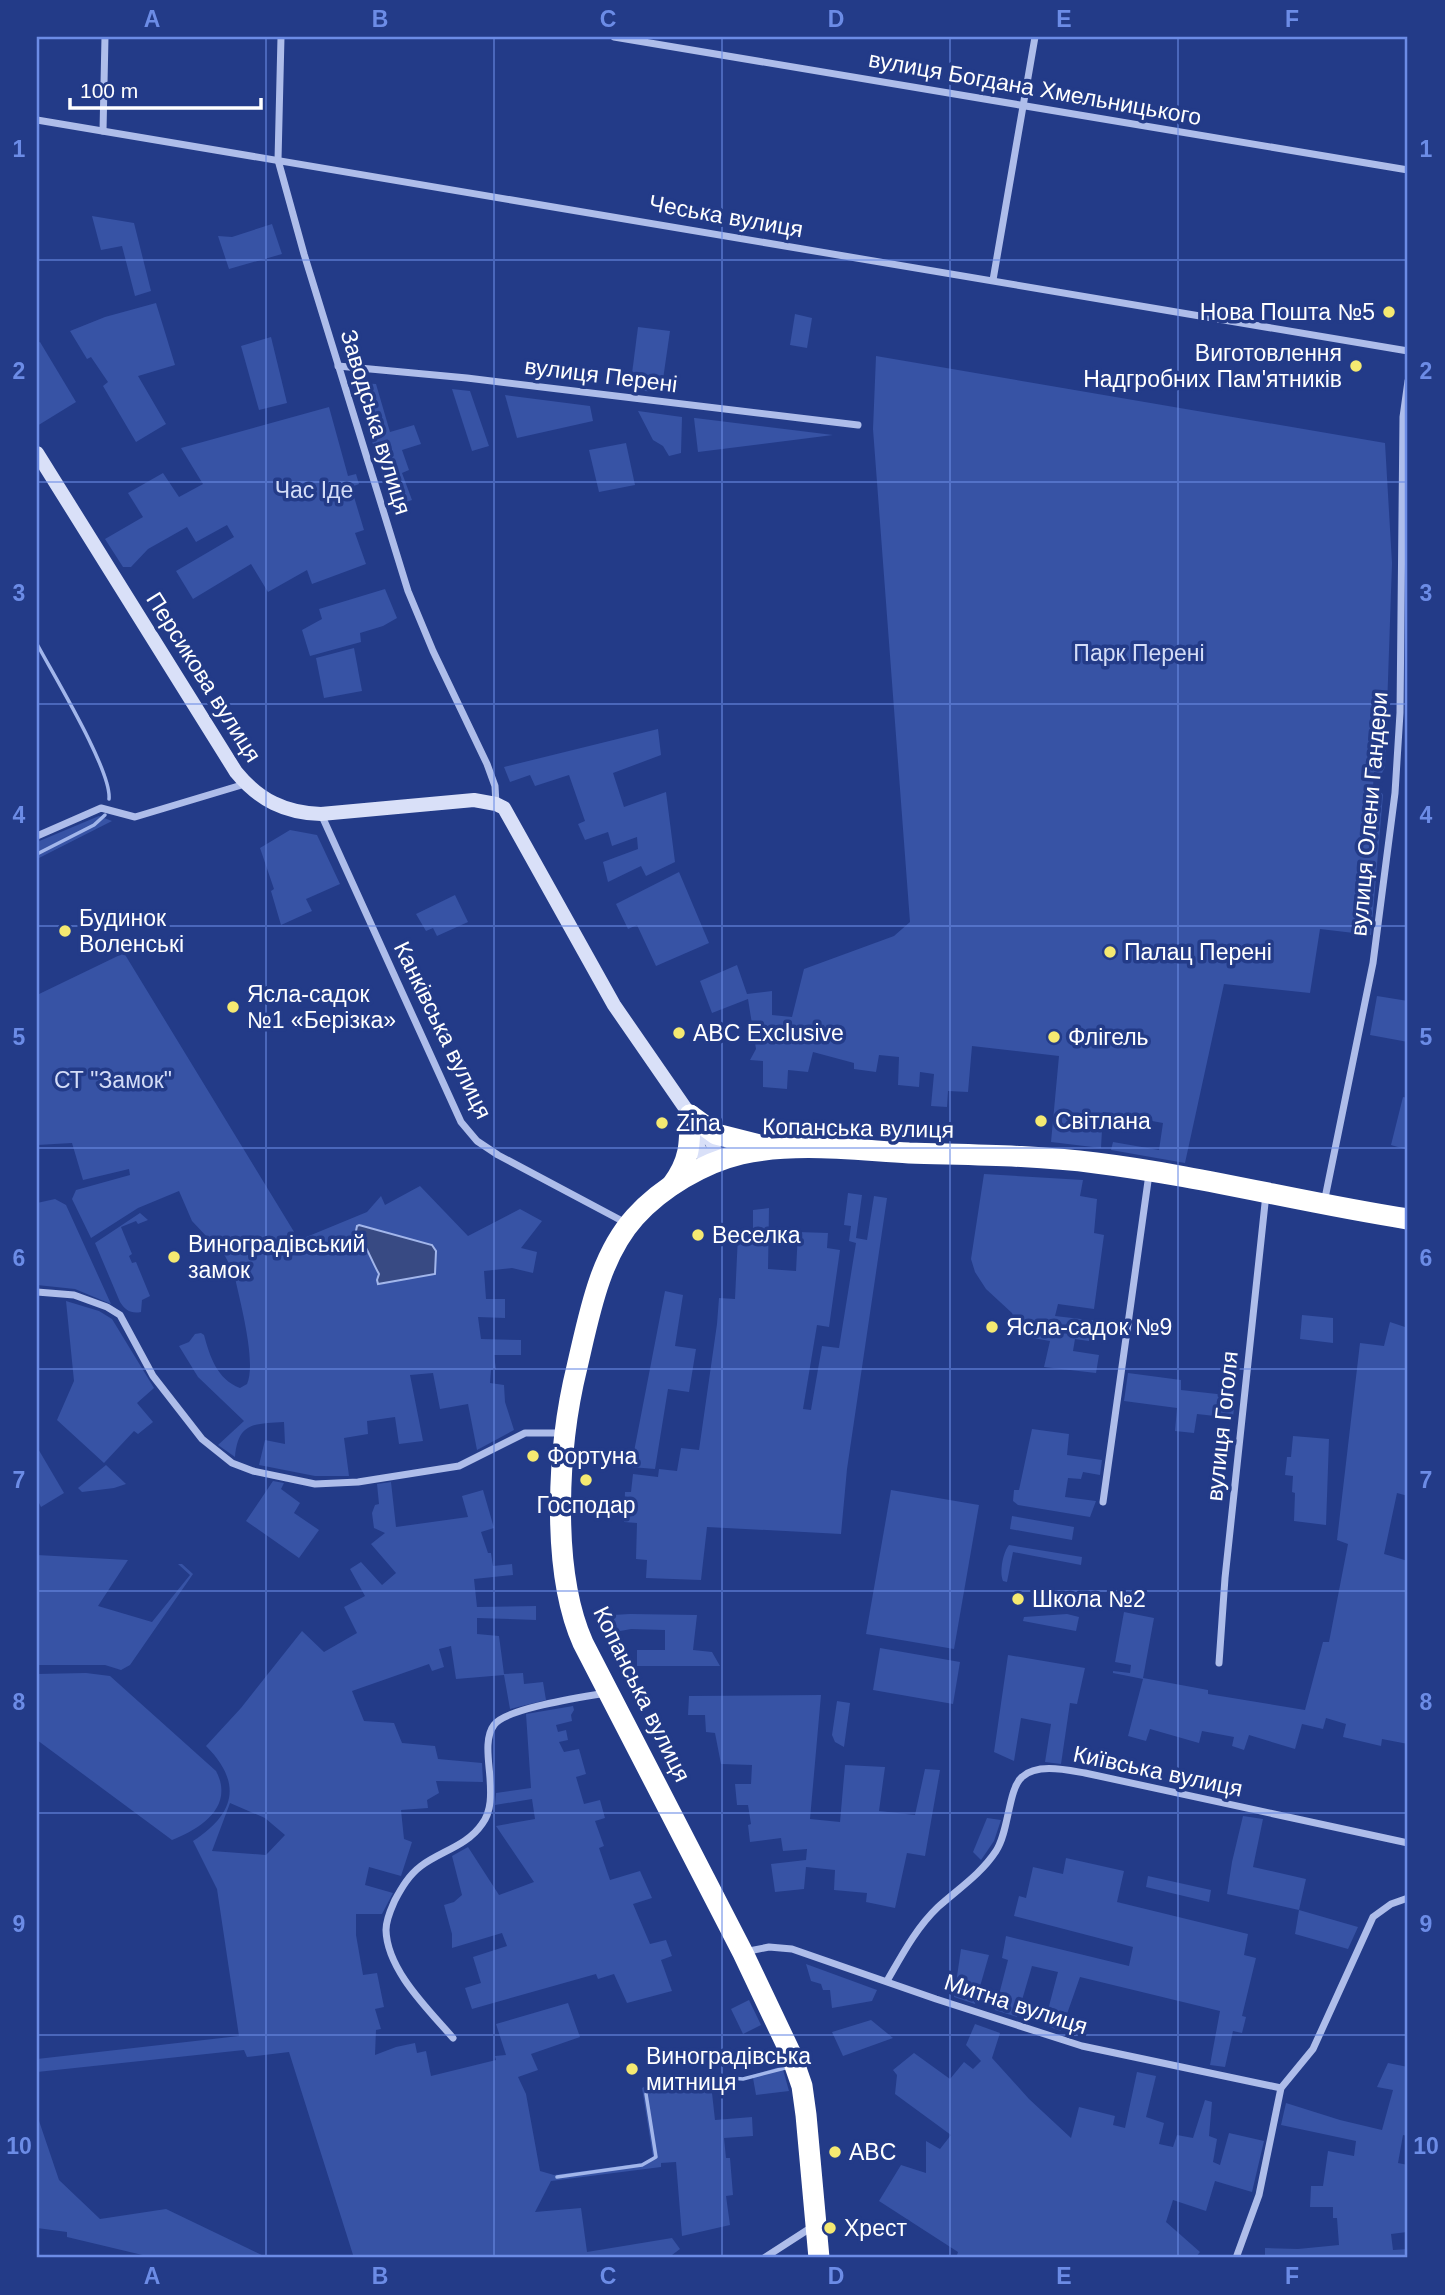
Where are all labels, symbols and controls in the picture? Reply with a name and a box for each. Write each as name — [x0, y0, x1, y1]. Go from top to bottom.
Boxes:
text: A — [144, 6, 160, 32]
text: B — [372, 6, 388, 32]
text: C — [600, 6, 616, 32]
text: D — [828, 6, 844, 32]
text: E — [1056, 6, 1072, 32]
text: F — [1285, 6, 1299, 32]
street label: вулиця Богдана Хмельницького — [867, 46, 1203, 130]
scale bar — [70, 66, 261, 110]
text: 100 m — [80, 79, 138, 102]
text: 1 — [13, 136, 26, 162]
text: 1 — [1420, 136, 1433, 162]
street label: Чеська вулиця — [647, 190, 805, 242]
place label: Нова Пошта №5 — [1200, 299, 1375, 325]
marker: Нова Пошта №5 — [1381, 304, 1397, 320]
street label: Заводська вулиця — [335, 326, 417, 518]
place label: Виготовлення Надгробних Пам'ятників — [1083, 340, 1342, 392]
street label: вулиця Перені — [523, 353, 679, 397]
text: 2 — [13, 358, 25, 384]
marker: Виготовлення Надгробних Пам'ятників — [1348, 358, 1364, 374]
text: 2 — [1420, 358, 1432, 384]
park label: Час Іде — [275, 477, 353, 503]
text: 3 — [13, 580, 25, 606]
text: 3 — [1420, 580, 1432, 606]
street label: Персикова вулиця — [141, 587, 267, 767]
park label: Парк Перені — [1073, 640, 1205, 666]
street label: вулиця Олени Гандери — [1345, 691, 1393, 937]
text: 4 — [13, 802, 26, 828]
text: 4 — [1420, 802, 1433, 828]
place label: Будинок Воленські — [79, 905, 184, 957]
marker: Будинок Воленські — [57, 923, 73, 939]
street label: Канківська вулиця — [389, 937, 497, 1123]
place label: Палац Перені — [1124, 939, 1272, 965]
marker: Палац Перені — [1102, 944, 1118, 960]
place label: Ясла-садок №1 «Берізка» — [247, 981, 396, 1033]
marker: Ясла-садок №1 «Берізка» — [225, 999, 241, 1015]
place label: ABC Exclusive — [693, 1020, 844, 1046]
text: 5 — [13, 1024, 26, 1050]
place label: Флігель — [1068, 1024, 1149, 1050]
text: 5 — [1420, 1024, 1433, 1050]
marker: ABC Exclusive — [671, 1025, 687, 1041]
marker: Флігель — [1046, 1029, 1062, 1045]
park label: СТ "Замок" — [54, 1067, 172, 1093]
place label: Світлана — [1055, 1108, 1151, 1134]
place label: Zina — [676, 1110, 721, 1136]
street label: Копанська вулиця — [762, 1113, 954, 1143]
marker: Світлана — [1033, 1113, 1049, 1129]
marker: Zina — [654, 1115, 670, 1131]
place label: Веселка — [712, 1222, 801, 1248]
marker: Веселка — [690, 1227, 706, 1243]
place label: Виноградівський замок — [188, 1231, 365, 1283]
text: 6 — [13, 1245, 25, 1271]
text: 6 — [1420, 1245, 1432, 1271]
marker: Виноградівський замок — [166, 1249, 182, 1265]
place label: Ясла-садок №9 — [1006, 1314, 1172, 1340]
marker: Ясла-садок №9 — [984, 1319, 1000, 1335]
street label: вулиця Гоголя — [1201, 1350, 1243, 1502]
place label: Фортуна — [547, 1443, 638, 1469]
marker: Фортуна — [525, 1448, 541, 1464]
text: 7 — [13, 1467, 25, 1493]
text: 7 — [1420, 1467, 1432, 1493]
marker: Господар — [578, 1472, 594, 1488]
place label: Господар — [537, 1492, 635, 1518]
place label: Школа №2 — [1032, 1586, 1146, 1612]
marker: Школа №2 — [1010, 1591, 1026, 1607]
street label: Копанська вулиця — [588, 1602, 696, 1786]
text: 8 — [13, 1689, 26, 1715]
text: 8 — [1420, 1689, 1433, 1715]
street label: Київська вулиця — [1071, 1740, 1245, 1802]
text: 9 — [13, 1911, 25, 1937]
text: 9 — [1420, 1911, 1432, 1937]
street label: Митна вулиця — [941, 1969, 1091, 2039]
place label: Виноградівська митниця — [646, 2043, 811, 2095]
marker: Виноградівська митниця — [624, 2061, 640, 2077]
text: 10 — [6, 2133, 32, 2159]
text: 10 — [1413, 2133, 1439, 2159]
place label: ABC — [849, 2139, 896, 2165]
marker: ABC — [827, 2144, 843, 2160]
place label: Хрест — [844, 2215, 907, 2241]
marker: Хрест — [822, 2220, 838, 2236]
text: A — [144, 2263, 160, 2289]
text: B — [372, 2263, 388, 2289]
text: C — [600, 2263, 616, 2289]
text: D — [828, 2263, 844, 2289]
text: E — [1056, 2263, 1072, 2289]
text: F — [1285, 2263, 1299, 2289]

